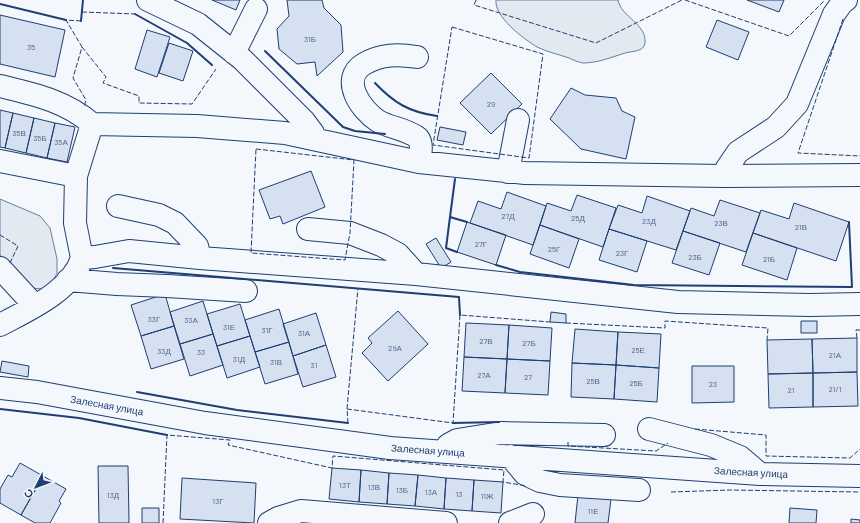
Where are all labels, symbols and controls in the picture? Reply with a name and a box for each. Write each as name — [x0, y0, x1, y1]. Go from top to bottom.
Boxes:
house number: 31Б — [304, 34, 316, 44]
house number: 35 — [27, 42, 35, 52]
house number: 29 — [487, 99, 495, 109]
house number: 35В — [12, 128, 26, 138]
house number: 35Б — [33, 133, 47, 143]
house number: 35А — [54, 137, 68, 147]
house number: 27Д — [501, 211, 515, 221]
house number: 25Д — [571, 213, 585, 223]
house number: 23Д — [642, 216, 656, 226]
house number: 23В — [714, 218, 728, 228]
house number: 21В — [795, 222, 807, 232]
house number: 27Г — [475, 239, 488, 249]
house number: 25Г — [548, 244, 561, 254]
house number: 23Г — [616, 248, 629, 258]
house number: 23Б — [688, 252, 702, 262]
house number: 21Б — [763, 254, 775, 264]
house number: 33Г — [148, 314, 161, 324]
house number: 33А — [184, 315, 198, 325]
house number: 31Е — [223, 322, 235, 332]
house number: 31Г — [261, 325, 273, 335]
house number: 31А — [298, 328, 311, 338]
house number: 27В — [479, 336, 493, 346]
house number: 27Б — [522, 338, 536, 348]
house number: 29А — [388, 343, 403, 353]
house number: 25Е — [631, 345, 645, 355]
house number: 33Д — [157, 346, 171, 356]
house number: 33 — [197, 347, 205, 357]
house number: 21А — [829, 350, 842, 360]
house number: 31Д — [233, 354, 246, 364]
house number: 31В — [270, 357, 282, 367]
house number: 31 — [311, 360, 318, 370]
house number: 27А — [477, 370, 491, 380]
house number: 27 — [524, 372, 532, 382]
house number: 25В — [586, 376, 600, 386]
house number: 25Б — [629, 378, 643, 388]
house number: 23 — [709, 379, 717, 389]
house number: 21/1 — [829, 384, 842, 394]
house number: 21 — [788, 385, 795, 395]
street label: Залесная улица — [70, 393, 145, 417]
street label: Залесная улица — [391, 441, 466, 459]
street label: Залесная улица — [714, 464, 789, 480]
north arrow — [16, 467, 56, 507]
house number: 13Т — [339, 480, 351, 490]
house number: 13В — [368, 482, 380, 492]
house number: 13Б — [396, 485, 408, 495]
text: С — [21, 487, 36, 501]
house number: 13А — [425, 487, 438, 497]
house number: 13 — [456, 489, 462, 499]
house number: 13Д — [107, 490, 120, 500]
house number: 11Ж — [480, 491, 494, 501]
house number: 13Г — [212, 496, 224, 506]
house number: 11Е — [588, 506, 598, 516]

